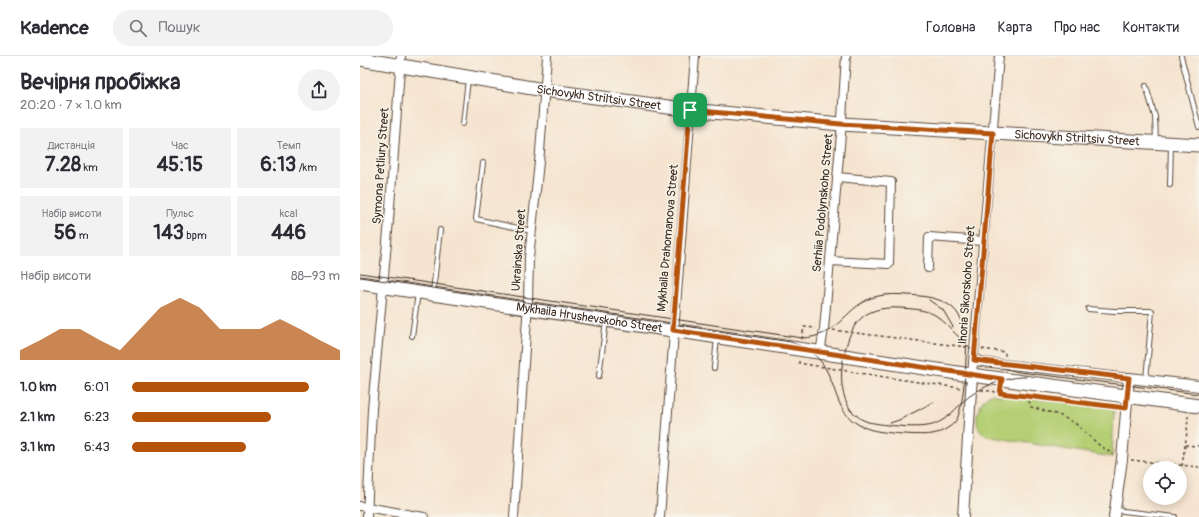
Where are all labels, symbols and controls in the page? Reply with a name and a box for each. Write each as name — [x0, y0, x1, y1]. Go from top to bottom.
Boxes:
search box — [113, 10, 393, 46]
text: Kadence — [20, 16, 89, 40]
icon: search — [127, 17, 149, 39]
text: Пошук — [159, 18, 200, 37]
text: Головна — [926, 19, 976, 36]
text: Карта — [998, 19, 1032, 36]
text: Про нас — [1054, 19, 1100, 36]
text: Контакти — [1122, 19, 1179, 36]
text: Вечірня пробіжка — [20, 68, 180, 96]
button: share — [298, 69, 340, 111]
street label: Sichovykh Striltsiv Street — [535, 81, 662, 113]
pin — [673, 93, 707, 127]
text: 20:20 · 7 × 1.0 km — [20, 97, 122, 113]
icon: arrive — [679, 99, 701, 121]
street label: Symona Petliury Street — [369, 107, 393, 225]
street label: Sichovykh Striltsiv Street — [1014, 127, 1140, 149]
street label: Serhiia Podolynskoho Street — [809, 133, 837, 273]
text: Дистанція — [48, 139, 95, 152]
text: Час — [171, 139, 189, 152]
text: Темп — [276, 139, 301, 152]
text: 7.28 — [45, 152, 81, 177]
text: 45:15 — [157, 152, 203, 177]
text: 6:13 — [260, 152, 296, 177]
text: km — [81, 161, 98, 174]
text: /km — [296, 161, 317, 174]
street label: Mykhaila Drahomanova Street — [654, 164, 682, 312]
text: Набір висоти — [41, 207, 101, 220]
text: Пульс — [166, 207, 194, 220]
text: kcal — [280, 207, 298, 220]
street label: Ukrainska Street — [509, 208, 529, 292]
text: 56 — [54, 220, 76, 245]
text: 143 — [153, 220, 184, 245]
text: 446 — [271, 220, 306, 245]
street label: Ihoria Sikorskoho Street — [955, 225, 979, 345]
text: m — [76, 229, 89, 242]
text: bpm — [184, 229, 207, 242]
text: Набір висоти — [20, 268, 91, 284]
text: 88–93 m — [291, 268, 340, 284]
street label: Mykhaila Hrushevskoho Street — [515, 299, 664, 336]
text: 1.0 km — [20, 379, 57, 395]
text: 6:01 — [84, 379, 109, 395]
text: 2.1 km — [20, 409, 55, 425]
text: 6:23 — [84, 409, 109, 425]
text: 3.1 km — [20, 439, 55, 455]
text: 6:43 — [84, 439, 110, 455]
map controls — [1143, 461, 1187, 505]
button: locate — [1143, 461, 1187, 505]

